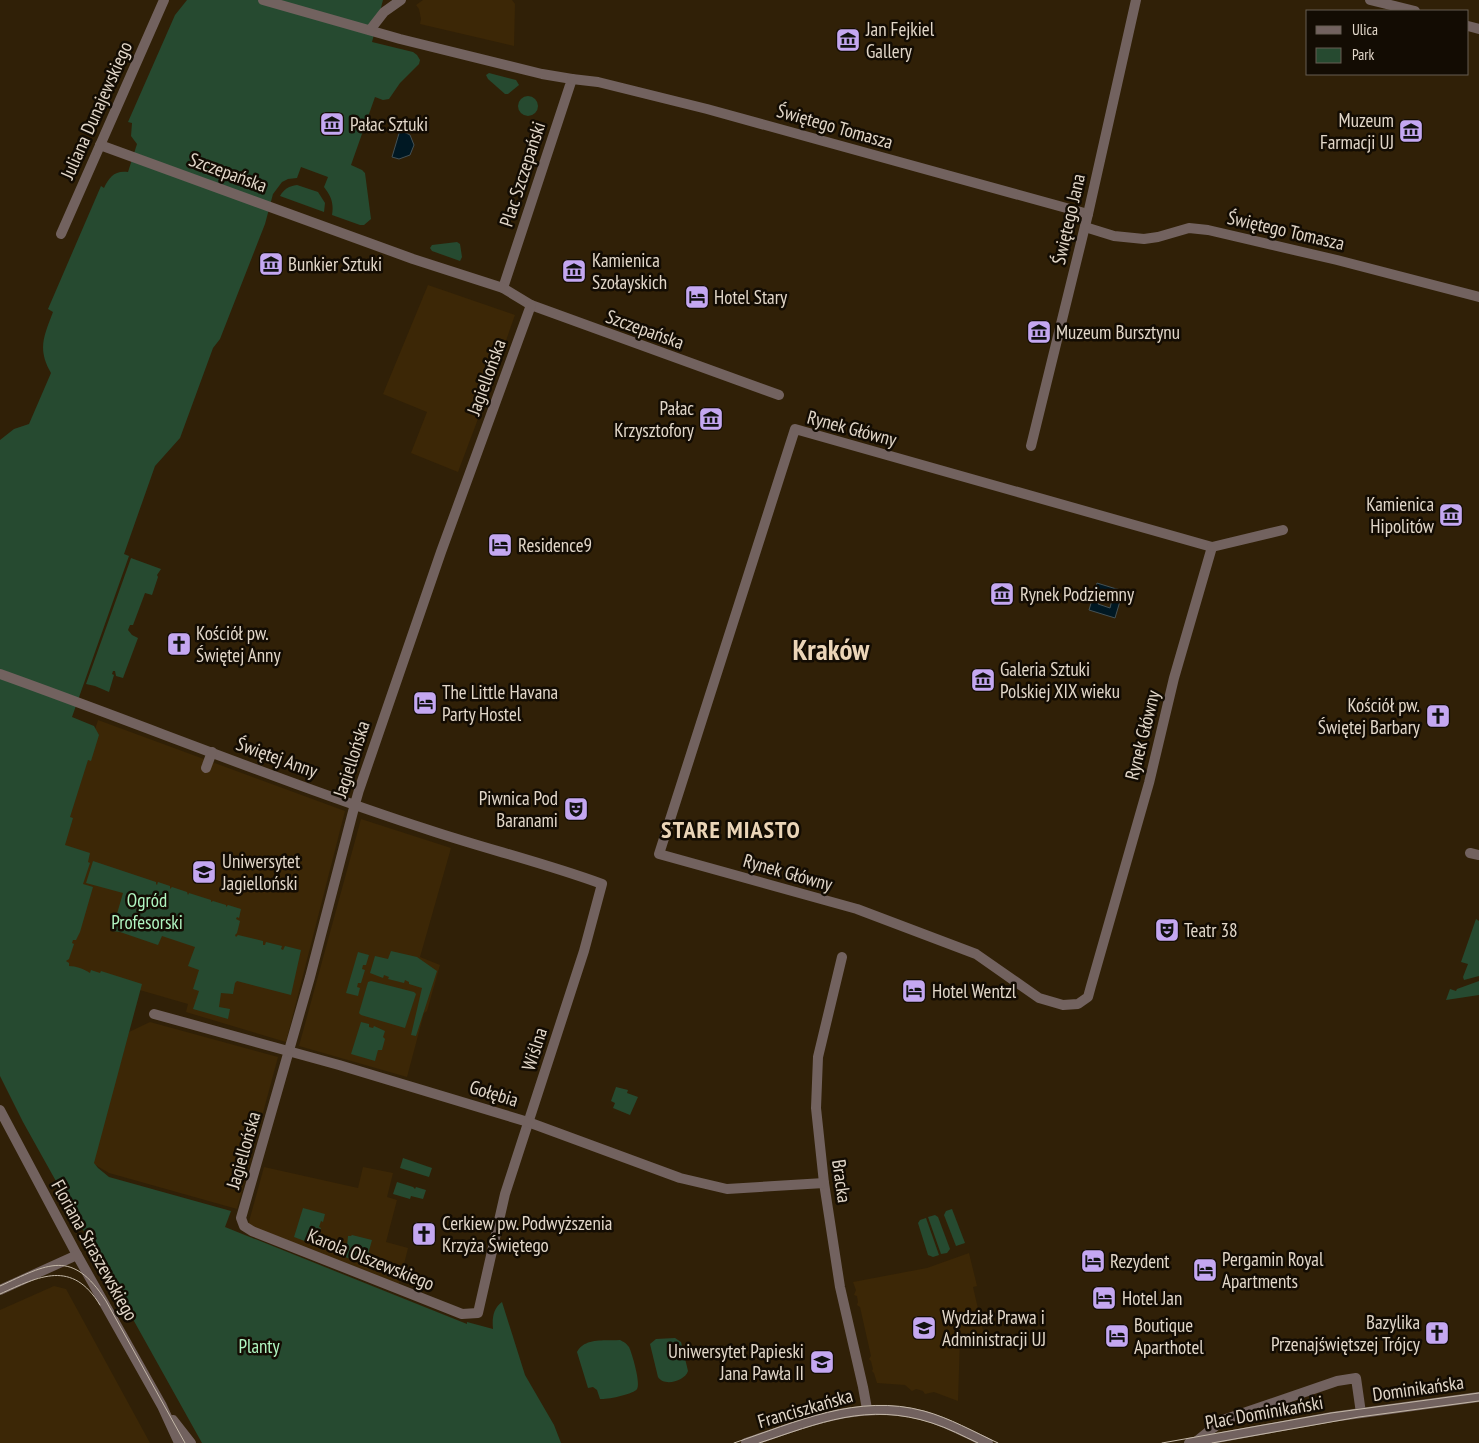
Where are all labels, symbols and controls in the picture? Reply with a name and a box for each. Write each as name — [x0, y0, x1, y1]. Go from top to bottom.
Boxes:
legend — [1306, 10, 1469, 75]
place label: Jan Fejkiel Gallery — [865, 17, 935, 63]
text: Ulica — [1352, 20, 1378, 39]
museum icon: Jan Fejkiel Gallery — [835, 27, 861, 53]
street label: Juliana Dunajewskiego — [55, 37, 137, 183]
text: Park — [1352, 45, 1374, 64]
street label: Świętego Tomasza — [774, 98, 896, 154]
place label: Muzeum Farmacji UJ — [1320, 108, 1394, 154]
museum icon: Pałac Sztuki — [319, 111, 345, 137]
place label: Pałac Sztuki — [350, 112, 428, 136]
museum icon: Muzeum Farmacji UJ — [1398, 118, 1424, 144]
street label: Plac Szczepański — [494, 119, 550, 229]
street label: Szczepańska — [186, 147, 270, 197]
street label: Świętego Jana — [1046, 171, 1090, 267]
street label: Świętego Tomasza — [1225, 205, 1347, 255]
place label: Kamienica Szołayskich — [592, 248, 667, 294]
museum icon: Bunkier Sztuki — [258, 251, 284, 277]
place label: Bunkier Sztuki — [288, 252, 382, 276]
museum icon: Kamienica Szołayskich — [561, 258, 587, 284]
hotel icon: Hotel Stary — [684, 284, 710, 310]
place label: Hotel Stary — [714, 285, 788, 309]
street label: Szczepańska — [603, 304, 687, 354]
museum icon: Muzeum Bursztynu — [1026, 319, 1052, 345]
place label: Muzeum Bursztynu — [1056, 320, 1180, 344]
street label: Jagiellońska — [461, 336, 511, 419]
place label: Pałac Krzysztofory — [614, 396, 695, 442]
street label: Rynek Główny — [805, 405, 900, 452]
museum icon: Pałac Krzysztofory — [698, 406, 724, 432]
place label: Kamienica Hipolitów — [1366, 492, 1435, 538]
museum icon: Kamienica Hipolitów — [1438, 502, 1464, 528]
hotel icon: Residence9 — [487, 532, 513, 558]
place label: Residence9 — [518, 533, 592, 557]
museum icon: Rynek Podziemny — [989, 581, 1015, 607]
place label: Rynek Podziemny — [1020, 582, 1135, 606]
place label: Kościół pw. Świętej Anny — [196, 621, 281, 667]
district label: Kraków — [793, 630, 870, 668]
church icon: Kościół pw. Świętej Anny — [166, 631, 192, 657]
place label: Galeria Sztuki Polskiej XIX wieku — [1000, 657, 1120, 703]
museum icon: Galeria Sztuki Polskiej XIX wieku — [970, 667, 996, 693]
place label: The Little Havana Party Hostel — [442, 680, 558, 726]
street label: Rynek Główny — [1119, 687, 1165, 782]
hotel icon: The Little Havana Party Hostel — [412, 690, 438, 716]
place label: Kościół pw. Świętej Barbary — [1318, 693, 1421, 739]
church icon: Kościół pw. Świętej Barbary — [1425, 703, 1451, 729]
street label: Jagiellońska — [327, 718, 375, 801]
street label: Świętej Anny — [233, 731, 322, 783]
place label: Piwnica Pod Baranami — [479, 786, 558, 832]
theatre icon: Piwnica Pod Baranami — [563, 796, 589, 822]
district label: STARE MIASTO — [661, 814, 801, 845]
street label: Rynek Główny — [741, 848, 836, 896]
place label: Uniwersytet Jagielloński — [221, 849, 301, 895]
school or university icon: Uniwersytet Jagielloński — [191, 859, 217, 885]
park label: Ogród Profesorski — [111, 888, 183, 934]
theatre icon: Teatr 38 — [1154, 917, 1180, 943]
place label: Teatr 38 — [1184, 918, 1238, 942]
hotel icon: Hotel Wentzl — [901, 978, 927, 1004]
place label: Hotel Wentzl — [932, 979, 1017, 1003]
street label: Wiślna — [516, 1025, 552, 1073]
street label: Gołębia — [467, 1074, 521, 1112]
street label: Jagiellońska — [220, 1109, 265, 1192]
street label: Bracka — [827, 1158, 857, 1204]
street label: Floriana Straszewskiego — [46, 1175, 144, 1325]
place label: Cerkiew pw. Podwyższenia Krzyża Świętego — [442, 1211, 612, 1257]
church icon: Cerkiew pw. Podwyższenia Krzyża Świętego — [411, 1221, 437, 1247]
street label: Karola Olszewskiego — [304, 1223, 438, 1295]
place label: Pergamin Royal Apartments — [1222, 1247, 1324, 1293]
hotel icon: Rezydent — [1080, 1248, 1106, 1274]
place label: Rezydent — [1110, 1249, 1170, 1273]
hotel icon: Pergamin Royal Apartments — [1192, 1257, 1218, 1283]
hotel icon: Hotel Jan — [1091, 1285, 1117, 1311]
place label: Hotel Jan — [1122, 1286, 1182, 1310]
place label: Wydział Prawa i Administracji UJ — [942, 1305, 1046, 1351]
place label: Bazylika Przenajświętszej Trójcy — [1271, 1310, 1421, 1356]
place label: Boutique Aparthotel — [1134, 1313, 1204, 1359]
school or university icon: Wydział Prawa i Administracji UJ — [911, 1315, 937, 1341]
church icon: Bazylika Przenajświętszej Trójcy — [1424, 1320, 1450, 1346]
hotel icon: Boutique Aparthotel — [1104, 1323, 1130, 1349]
park label: Planty — [238, 1334, 280, 1358]
place label: Uniwersytet Papieski Jana Pawła II — [668, 1339, 804, 1385]
school or university icon: Uniwersytet Papieski Jana Pawła II — [809, 1349, 835, 1375]
street label: Dominikańska — [1371, 1370, 1465, 1406]
street label: Franciszkańska — [755, 1383, 855, 1433]
street label: Plac Dominikański — [1203, 1390, 1325, 1434]

